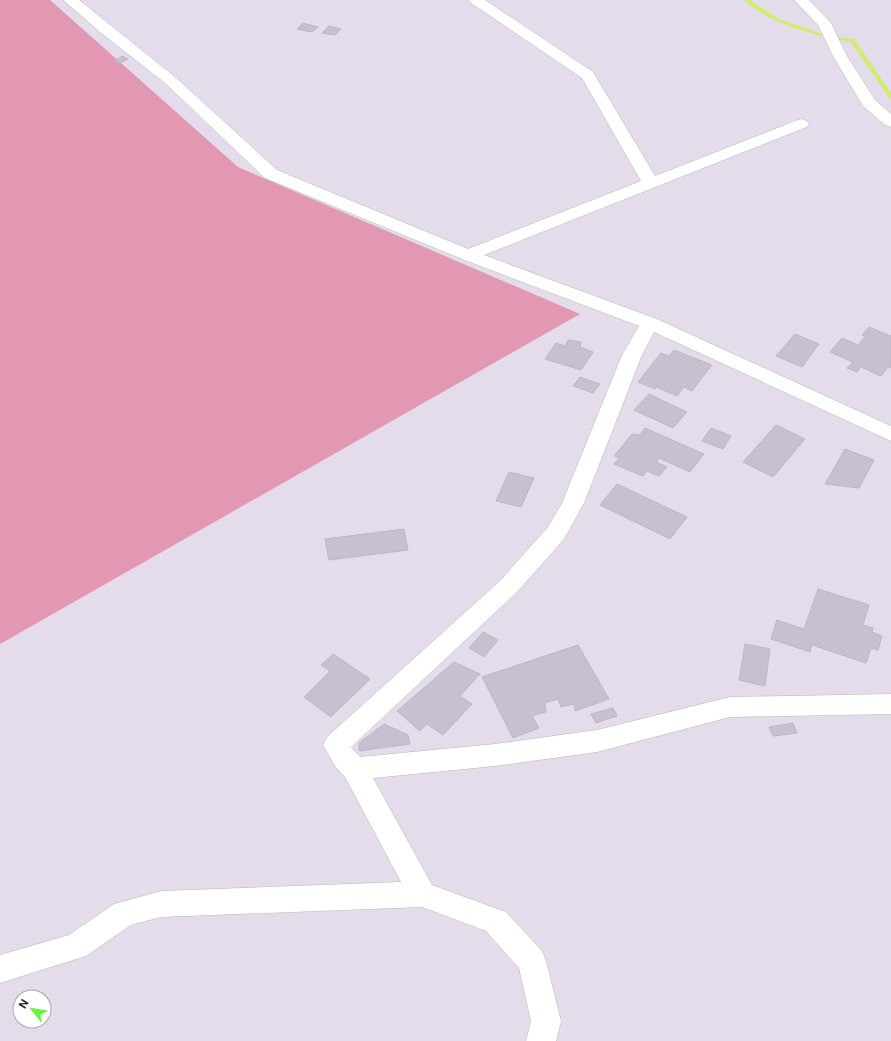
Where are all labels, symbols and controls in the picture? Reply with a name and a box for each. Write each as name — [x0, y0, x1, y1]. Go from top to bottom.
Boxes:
north arrow — [12, 989, 52, 1029]
text: N — [16, 997, 31, 1011]

